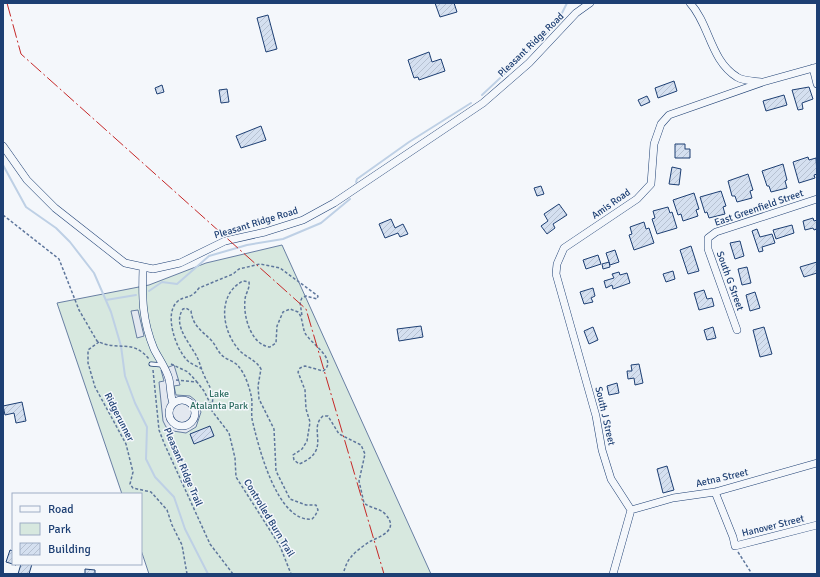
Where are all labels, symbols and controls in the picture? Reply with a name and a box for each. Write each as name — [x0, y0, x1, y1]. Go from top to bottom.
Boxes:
street label: Pleasant Ridge Road — [496, 10, 566, 80]
street label: Amis Road — [589, 186, 633, 222]
street label: East Greenfield Street — [713, 187, 806, 229]
street label: Pleasant Ridge Road — [213, 205, 299, 241]
street label: South G Street — [714, 250, 746, 313]
street label: South J Street — [592, 385, 618, 447]
park label: Lake Atalanta Park — [190, 388, 248, 412]
street label: Ridgerunner — [102, 391, 137, 444]
street label: Pleasant Ridge Trail — [161, 426, 205, 508]
street label: Aetna Street — [695, 466, 750, 490]
street label: Controlled Burn Trail — [241, 477, 297, 559]
legend — [12, 493, 142, 565]
text: Road — [48, 502, 74, 517]
street label: Hanover Street — [741, 512, 806, 540]
text: Park — [48, 522, 71, 537]
text: Building — [48, 542, 91, 557]

